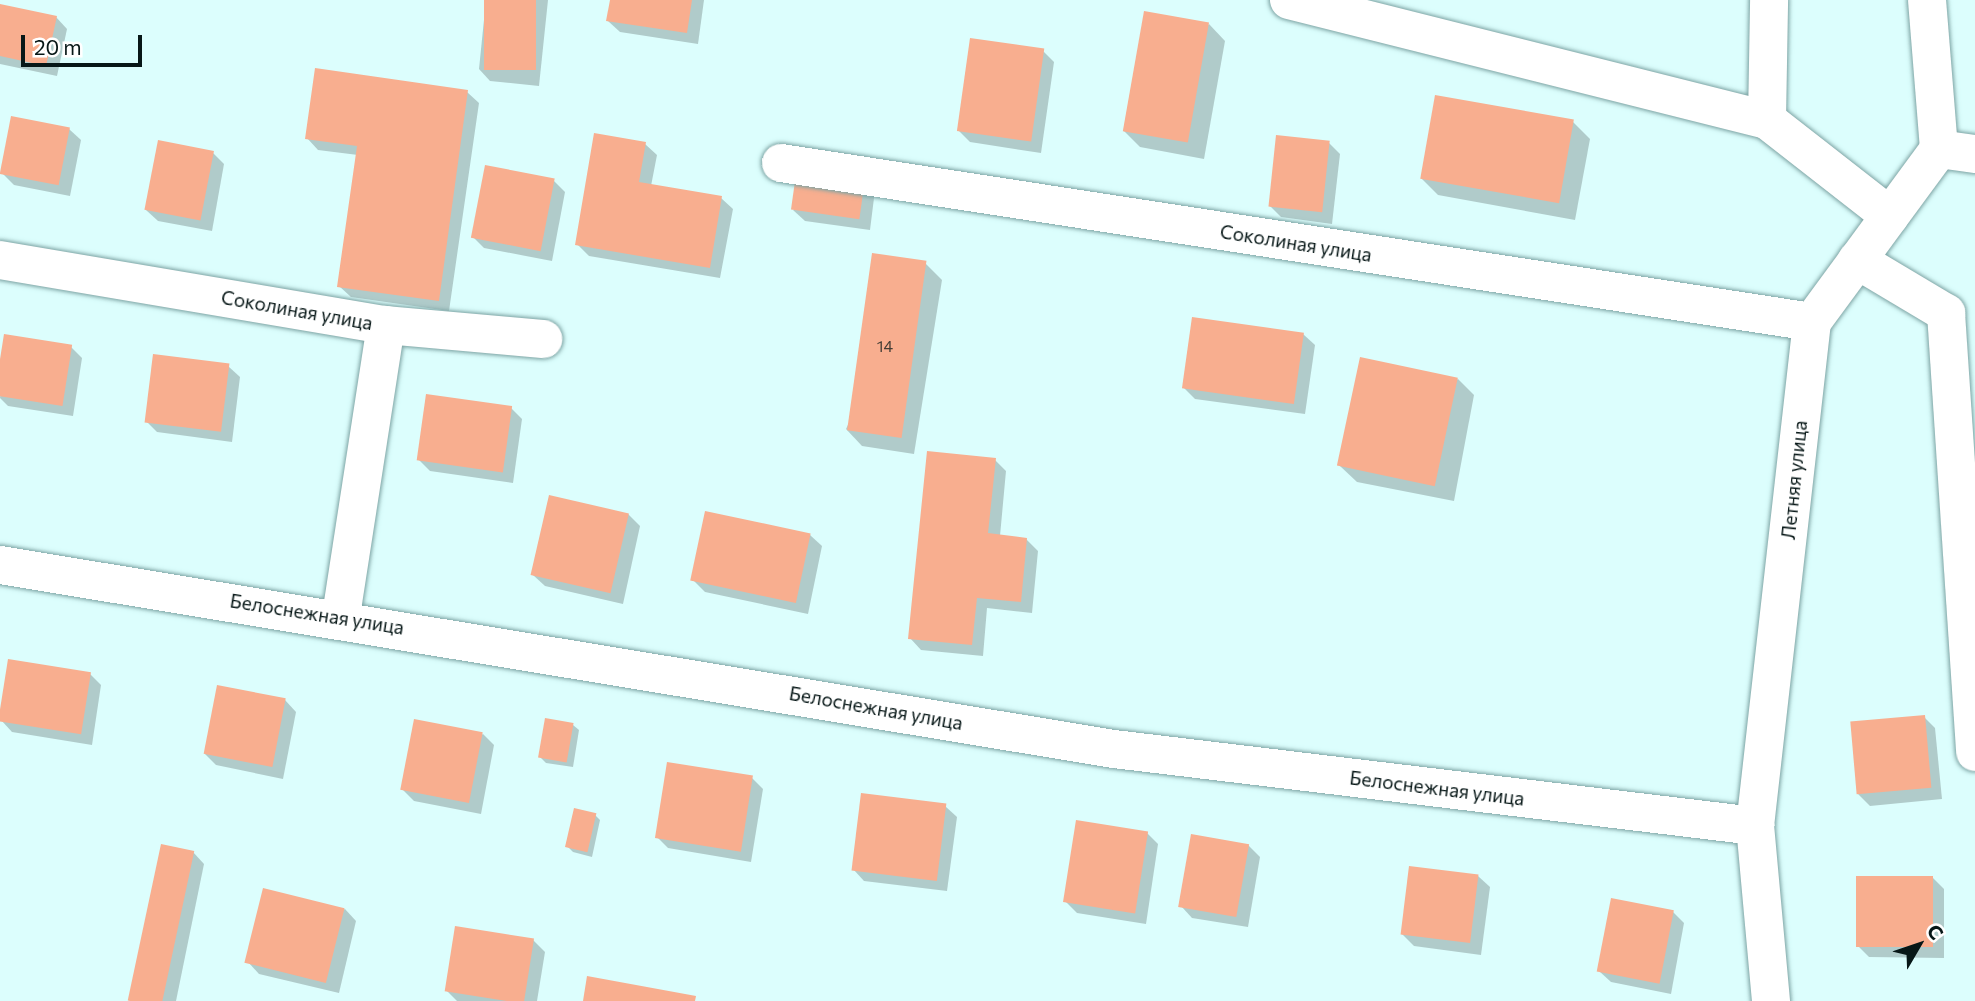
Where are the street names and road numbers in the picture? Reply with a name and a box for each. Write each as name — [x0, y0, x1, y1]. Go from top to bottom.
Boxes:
street label: Соколиная улица — [1218, 220, 1374, 266]
street label: Соколиная улица — [219, 285, 375, 335]
street label: Летняя улица — [1776, 419, 1812, 541]
street label: Белоснежная улица — [228, 589, 406, 639]
street label: Белоснежная улица — [787, 682, 965, 734]
street label: Белоснежная улица — [1348, 766, 1526, 810]

